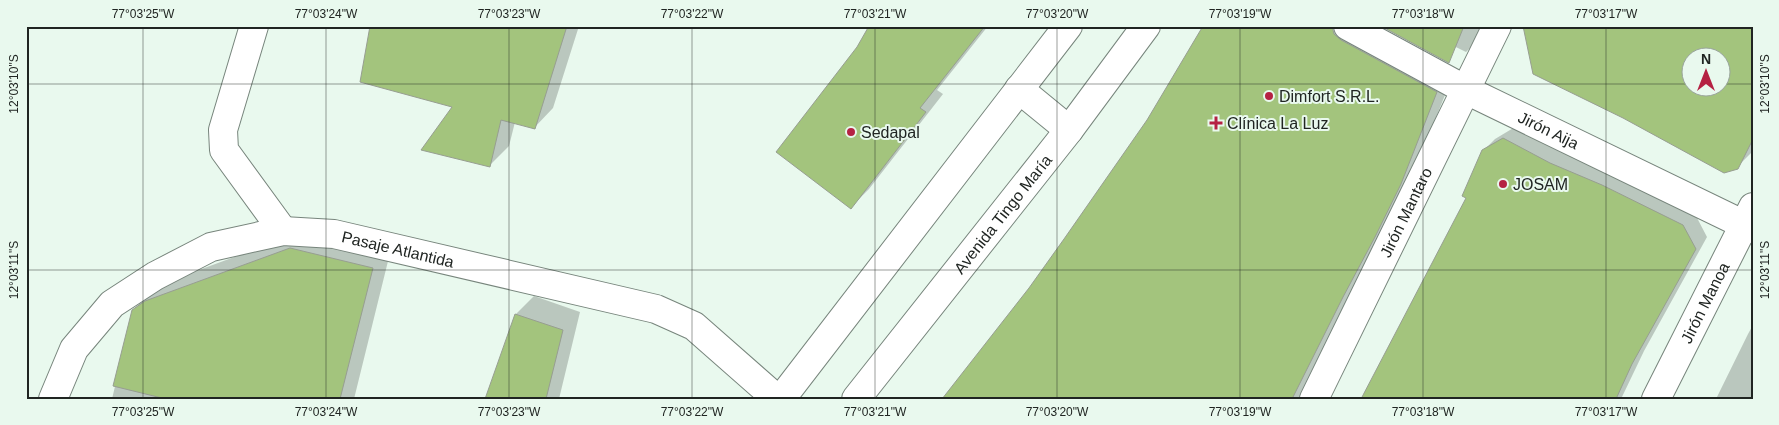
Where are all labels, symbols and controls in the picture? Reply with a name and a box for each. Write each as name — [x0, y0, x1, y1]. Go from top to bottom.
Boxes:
text: 77°03'25"W — [112, 7, 175, 21]
text: 77°03'24"W — [295, 7, 358, 21]
text: 77°03'23"W — [478, 7, 541, 21]
text: 77°03'22"W — [661, 7, 724, 21]
text: 77°03'21"W — [844, 7, 907, 21]
text: 77°03'20"W — [1026, 7, 1089, 21]
text: 77°03'19"W — [1209, 7, 1272, 21]
text: 77°03'18"W — [1392, 7, 1455, 21]
text: 77°03'17"W — [1575, 7, 1638, 21]
north arrow — [1682, 48, 1732, 98]
text: N — [1701, 51, 1711, 67]
text: 12°03'10"S — [7, 54, 21, 114]
text: 12°03'10"S — [1758, 54, 1772, 114]
place label: Dimfort S.R.L. — [1279, 88, 1379, 105]
marker: Dimfort S.R.L. — [1263, 90, 1275, 102]
street label: Jirón Aija — [1516, 108, 1582, 152]
place label: Clínica La Luz — [1227, 115, 1328, 132]
marker: Clínica La Luz — [1209, 116, 1223, 130]
place label: Sedapal — [861, 124, 920, 141]
marker: Sedapal — [845, 126, 857, 138]
street label: Avenida Tingo María — [950, 151, 1055, 277]
street label: Jirón Mantaro — [1376, 164, 1435, 260]
place label: JOSAM — [1513, 176, 1568, 193]
marker: JOSAM — [1497, 178, 1509, 190]
street label: Pasaje Atlantida — [340, 228, 456, 270]
text: 12°03'11"S — [7, 241, 21, 299]
text: 12°03'11"S — [1758, 241, 1772, 299]
street label: Jirón Manoa — [1677, 259, 1732, 346]
text: 77°03'25"W — [112, 405, 175, 419]
text: 77°03'24"W — [295, 405, 358, 419]
text: 77°03'23"W — [478, 405, 541, 419]
text: 77°03'22"W — [661, 405, 724, 419]
text: 77°03'21"W — [844, 405, 907, 419]
text: 77°03'20"W — [1026, 405, 1089, 419]
text: 77°03'19"W — [1209, 405, 1272, 419]
text: 77°03'18"W — [1392, 405, 1455, 419]
text: 77°03'17"W — [1575, 405, 1638, 419]

